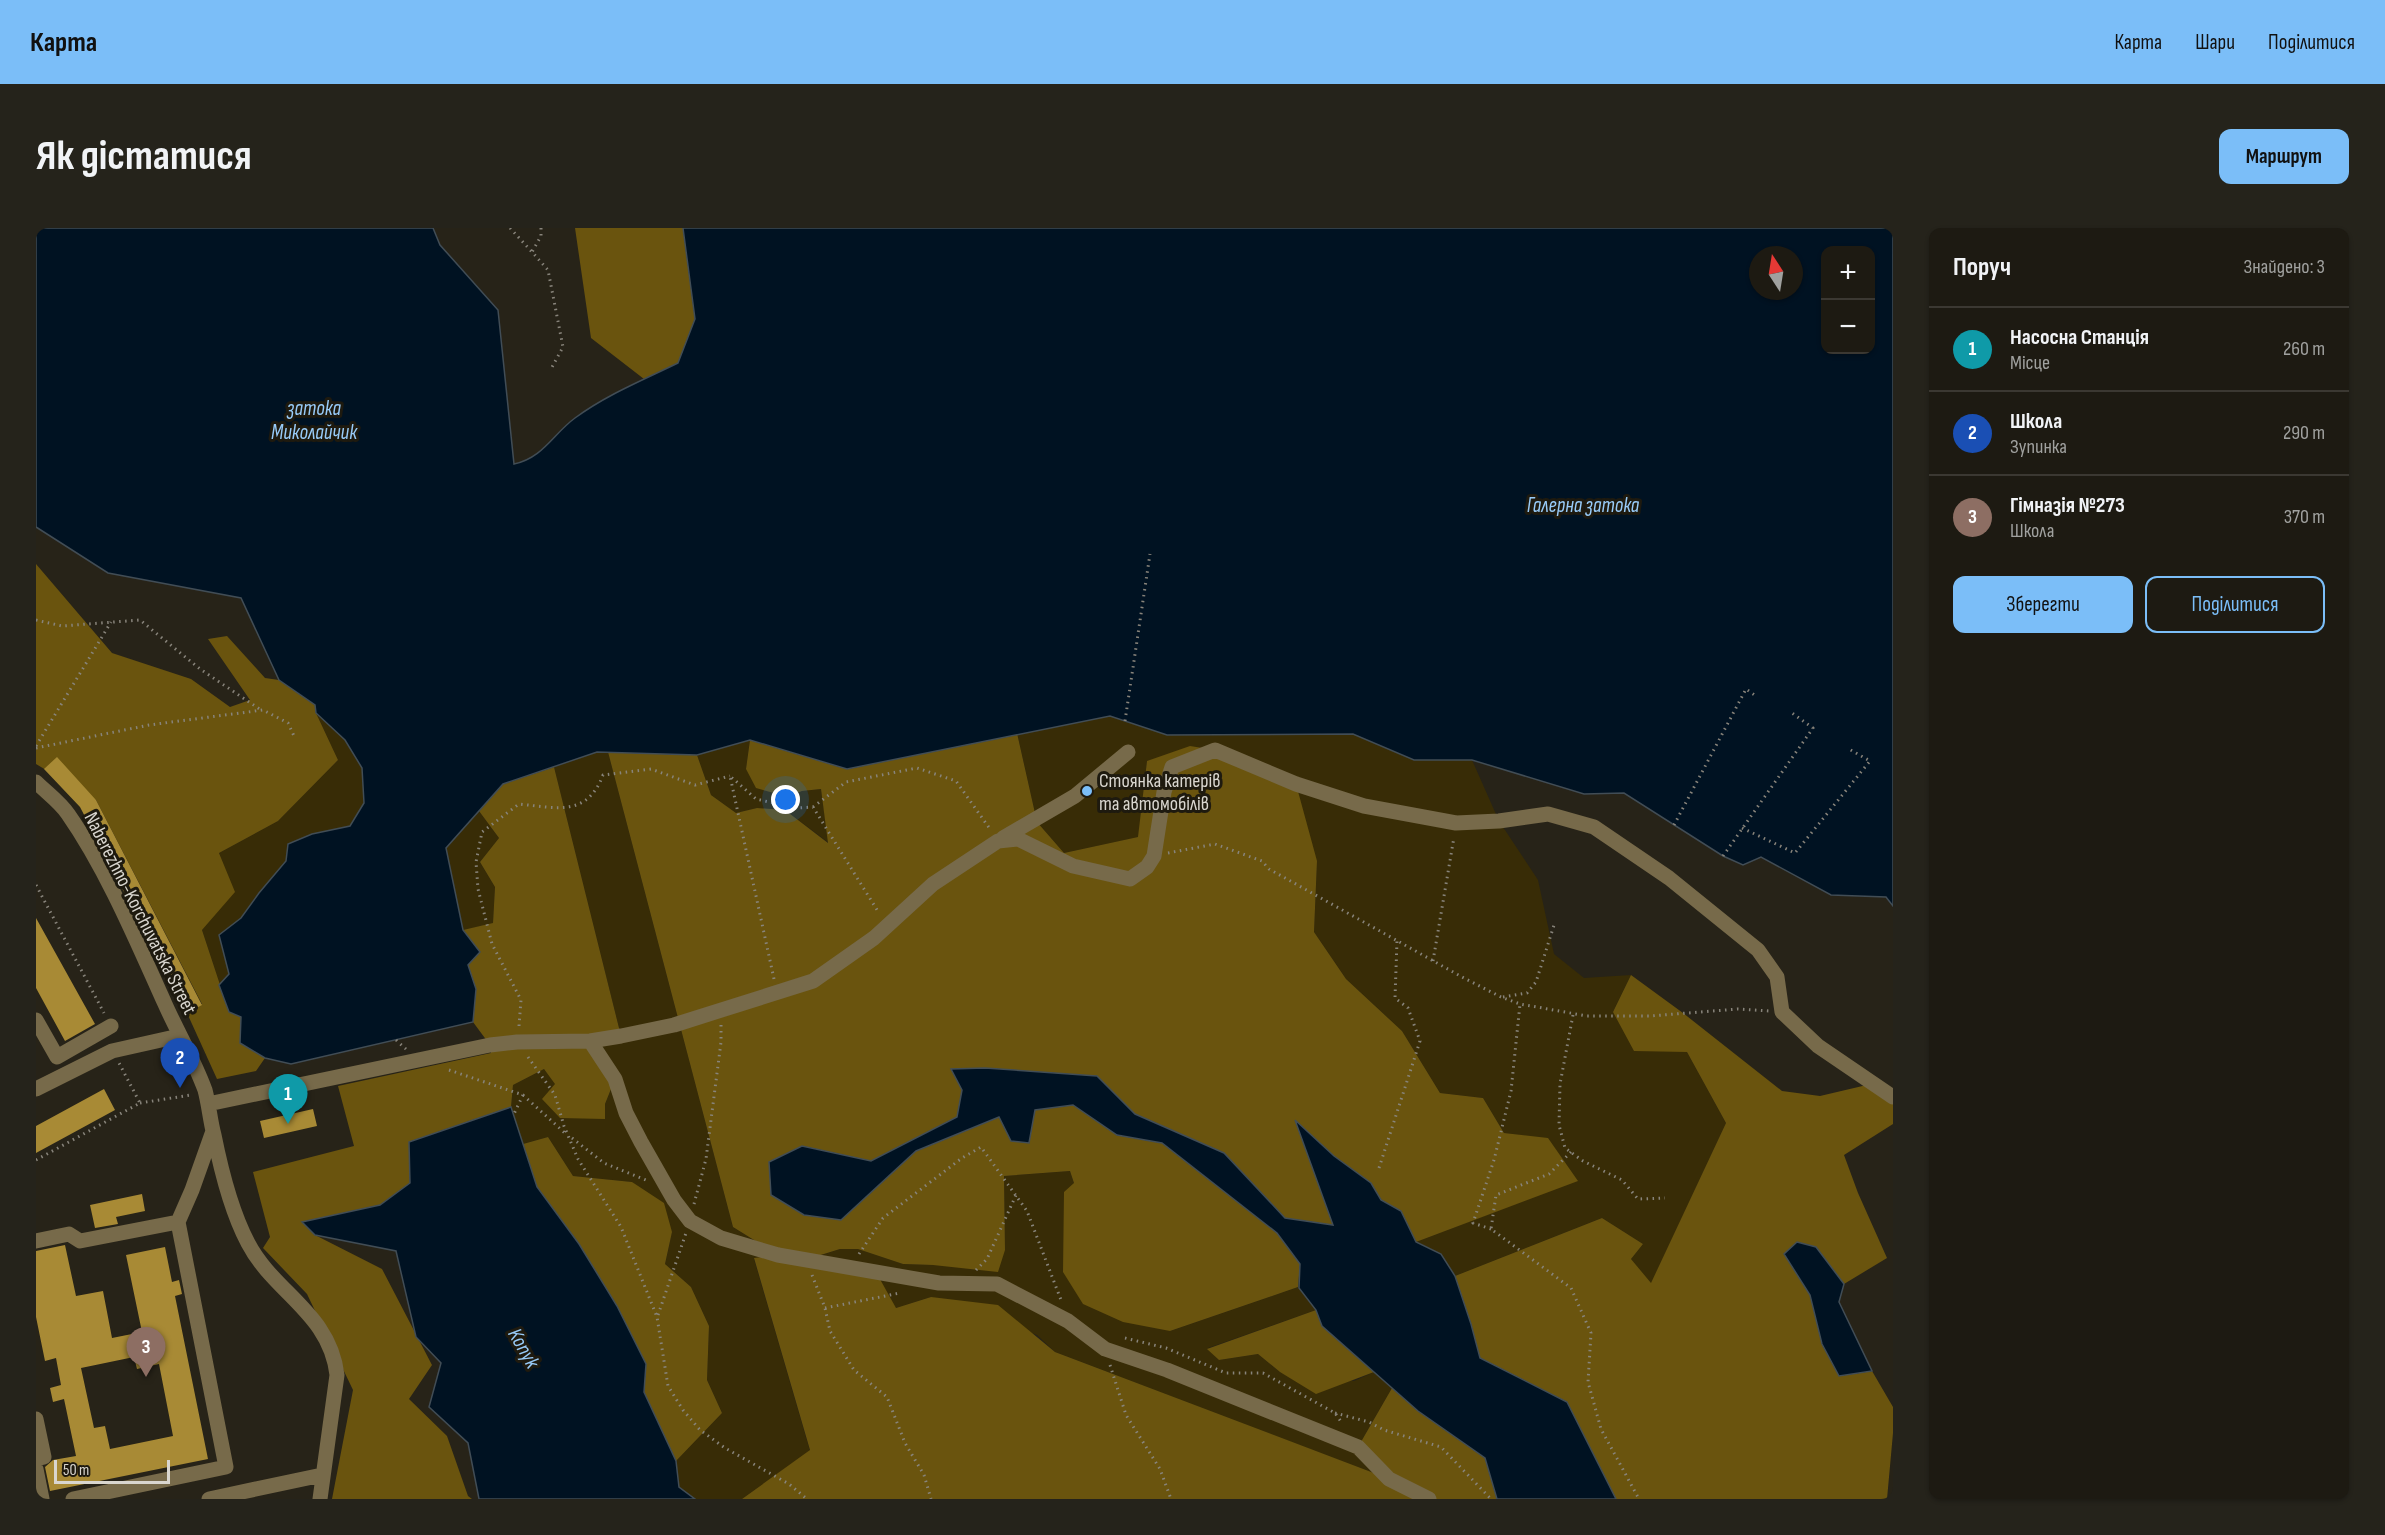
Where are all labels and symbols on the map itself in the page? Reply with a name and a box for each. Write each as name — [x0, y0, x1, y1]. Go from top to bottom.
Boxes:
north arrow — [1749, 246, 1803, 300]
water label: затока Миколайчик — [271, 396, 358, 445]
water label: Галерна затока — [1527, 493, 1640, 518]
place label: Стоянка катерів та автомобілів — [1099, 769, 1221, 816]
marker: Стоянка катерів та автомобілів — [1080, 784, 1094, 798]
your location — [771, 785, 800, 814]
street label: Naberezhno-Korchuvatska Street — [79, 808, 202, 1019]
pin: 2 — [160, 1038, 200, 1088]
pin: 1 — [268, 1074, 308, 1124]
water label: Konyk — [502, 1324, 545, 1374]
pin: 3 — [126, 1328, 166, 1377]
scale bar — [54, 1457, 170, 1484]

